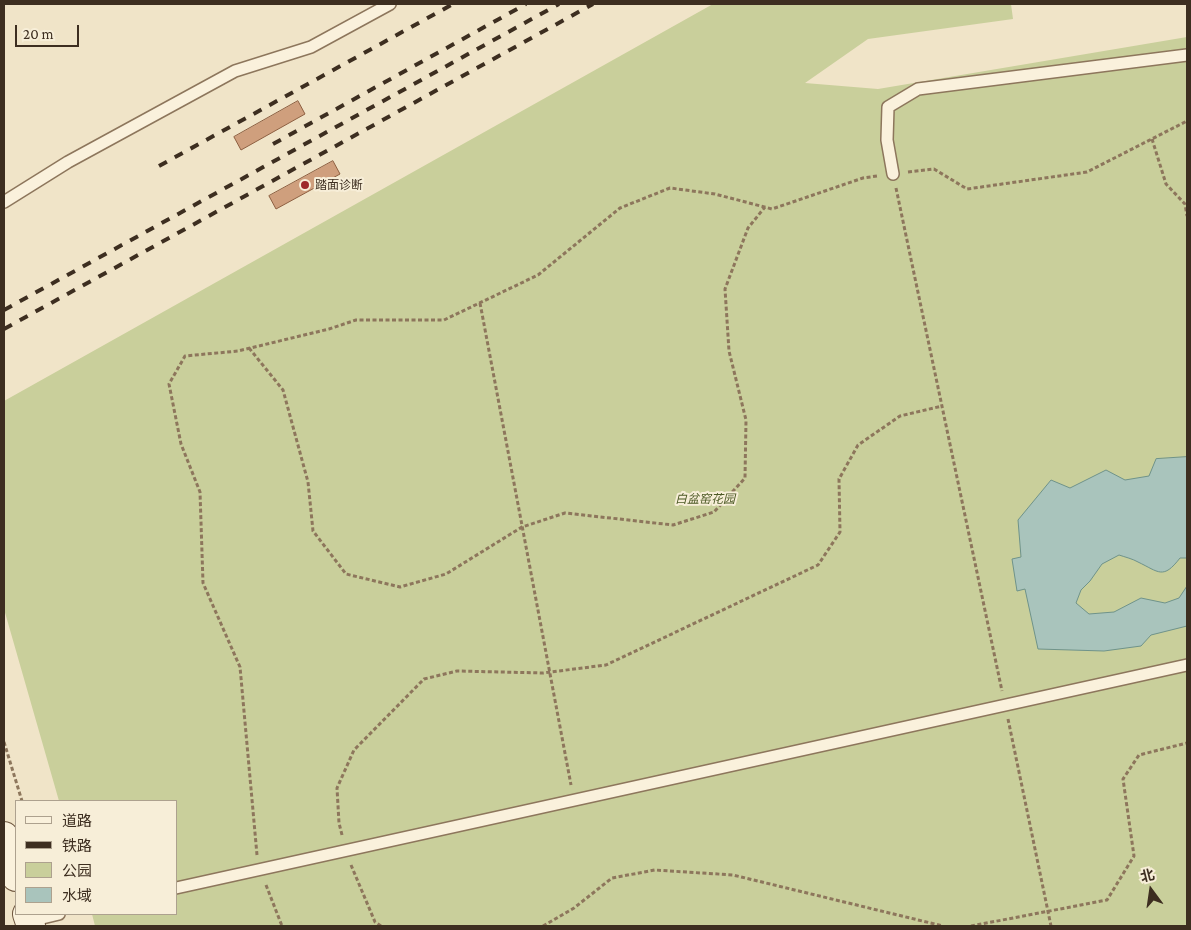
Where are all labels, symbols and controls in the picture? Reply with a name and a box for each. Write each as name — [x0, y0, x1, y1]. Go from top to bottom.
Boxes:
scale bar — [18, 15, 81, 47]
text: 20 m — [23, 26, 54, 42]
place label: 踏面诊断 — [315, 178, 363, 192]
marker: 踏面诊断 — [299, 179, 311, 191]
park label: 白盆窑花园 — [675, 492, 735, 506]
legend — [15, 800, 178, 915]
text: 道路 — [62, 813, 92, 829]
text: 铁路 — [62, 838, 92, 854]
text: 公园 — [62, 863, 92, 879]
north arrow — [1126, 865, 1176, 915]
text: 北 — [1139, 866, 1156, 885]
text: 水域 — [62, 888, 92, 904]

